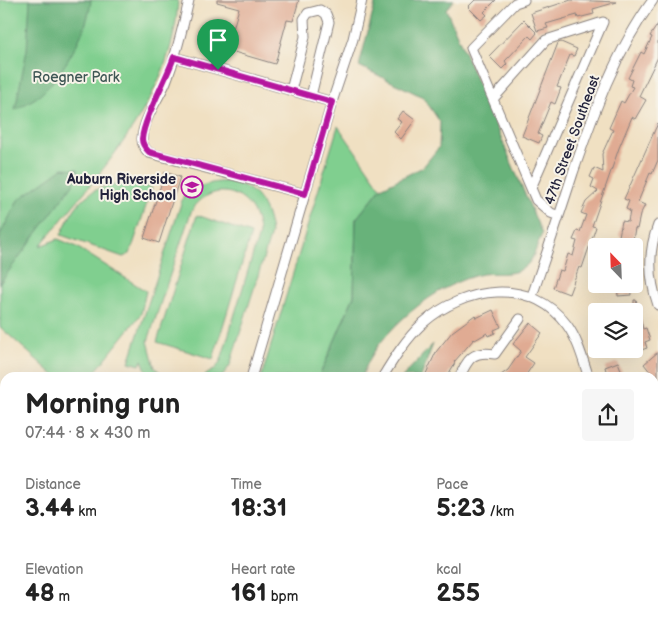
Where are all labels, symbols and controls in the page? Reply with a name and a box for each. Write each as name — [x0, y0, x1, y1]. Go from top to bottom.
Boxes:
pin — [197, 19, 239, 70]
icon: arrive — [204, 26, 232, 54]
park label: Roegner Park — [32, 69, 120, 86]
street label: 47th Street Southeast — [541, 72, 604, 207]
place label: Auburn Riverside High School — [66, 171, 176, 204]
school or university icon: Auburn Riverside High School — [180, 175, 204, 199]
north arrow — [588, 238, 642, 292]
map controls — [588, 238, 643, 358]
button: layers — [588, 303, 643, 358]
text: Morning run — [25, 388, 180, 421]
button: share — [582, 389, 634, 441]
text: 07:44 · 8 × 430 m — [25, 424, 151, 443]
text: Distance — [25, 476, 81, 493]
text: Time — [231, 476, 262, 493]
text: Pace — [436, 476, 468, 493]
text: 3.44 — [25, 493, 75, 524]
text: 18:31 — [231, 493, 287, 524]
text: 5:23 — [436, 493, 486, 524]
text: km — [75, 503, 97, 520]
text: /km — [486, 503, 514, 520]
text: Elevation — [25, 561, 83, 578]
text: Heart rate — [231, 561, 295, 578]
text: kcal — [436, 561, 461, 578]
text: 48 — [25, 578, 55, 609]
text: 161 — [231, 578, 267, 609]
text: 255 — [436, 578, 480, 609]
text: m — [55, 588, 70, 605]
text: bpm — [267, 588, 298, 605]

